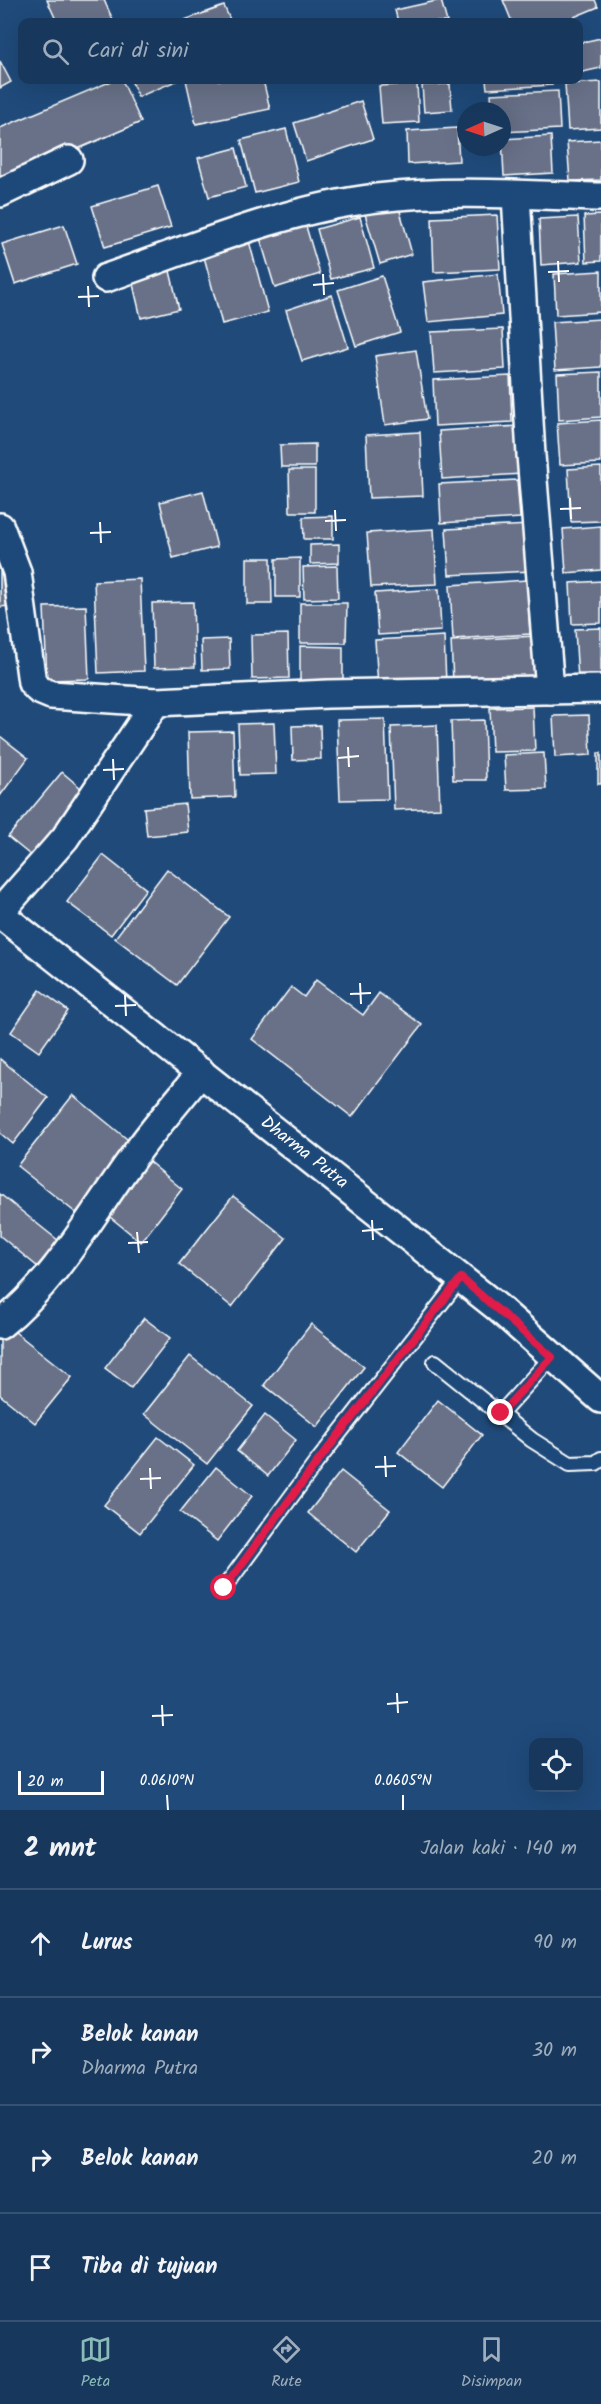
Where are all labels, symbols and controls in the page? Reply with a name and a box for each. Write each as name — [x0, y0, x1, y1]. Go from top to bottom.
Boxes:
search box — [18, 18, 583, 84]
text: Cari di sini — [87, 34, 188, 69]
icon: search — [39, 35, 72, 68]
north arrow — [457, 102, 511, 156]
street label: Dharma Putra — [254, 1109, 354, 1197]
route end — [487, 1399, 513, 1425]
route start — [210, 1574, 236, 1600]
map controls — [529, 1738, 583, 1792]
button: locate — [529, 1738, 583, 1792]
scale bar — [18, 1768, 104, 1796]
text: 20 m — [27, 1769, 63, 1794]
text: 0.0610°N — [140, 1769, 194, 1793]
text: 0.0605°N — [374, 1769, 432, 1793]
text: 2 mnt — [24, 1828, 97, 1870]
text: Jalan kaki · 140 m — [420, 1833, 577, 1865]
text: Lurus — [81, 1926, 133, 1961]
icon: ahead — [24, 1927, 57, 1960]
text: 90 m — [533, 1927, 577, 1959]
text: Belok kanan — [81, 2018, 198, 2053]
icon: right — [24, 2035, 57, 2068]
text: 30 m — [532, 2035, 577, 2067]
text: Dharma Putra — [81, 2053, 198, 2085]
text: Belok kanan — [81, 2142, 198, 2177]
icon: right — [24, 2143, 57, 2176]
text: 20 m — [531, 2143, 577, 2175]
text: Tiba di tujuan — [81, 2250, 217, 2285]
icon: arrive — [24, 2251, 57, 2284]
tab: Peta — [79, 2333, 112, 2394]
tab: Rute — [270, 2333, 303, 2394]
tab: Disimpan — [461, 2333, 522, 2394]

